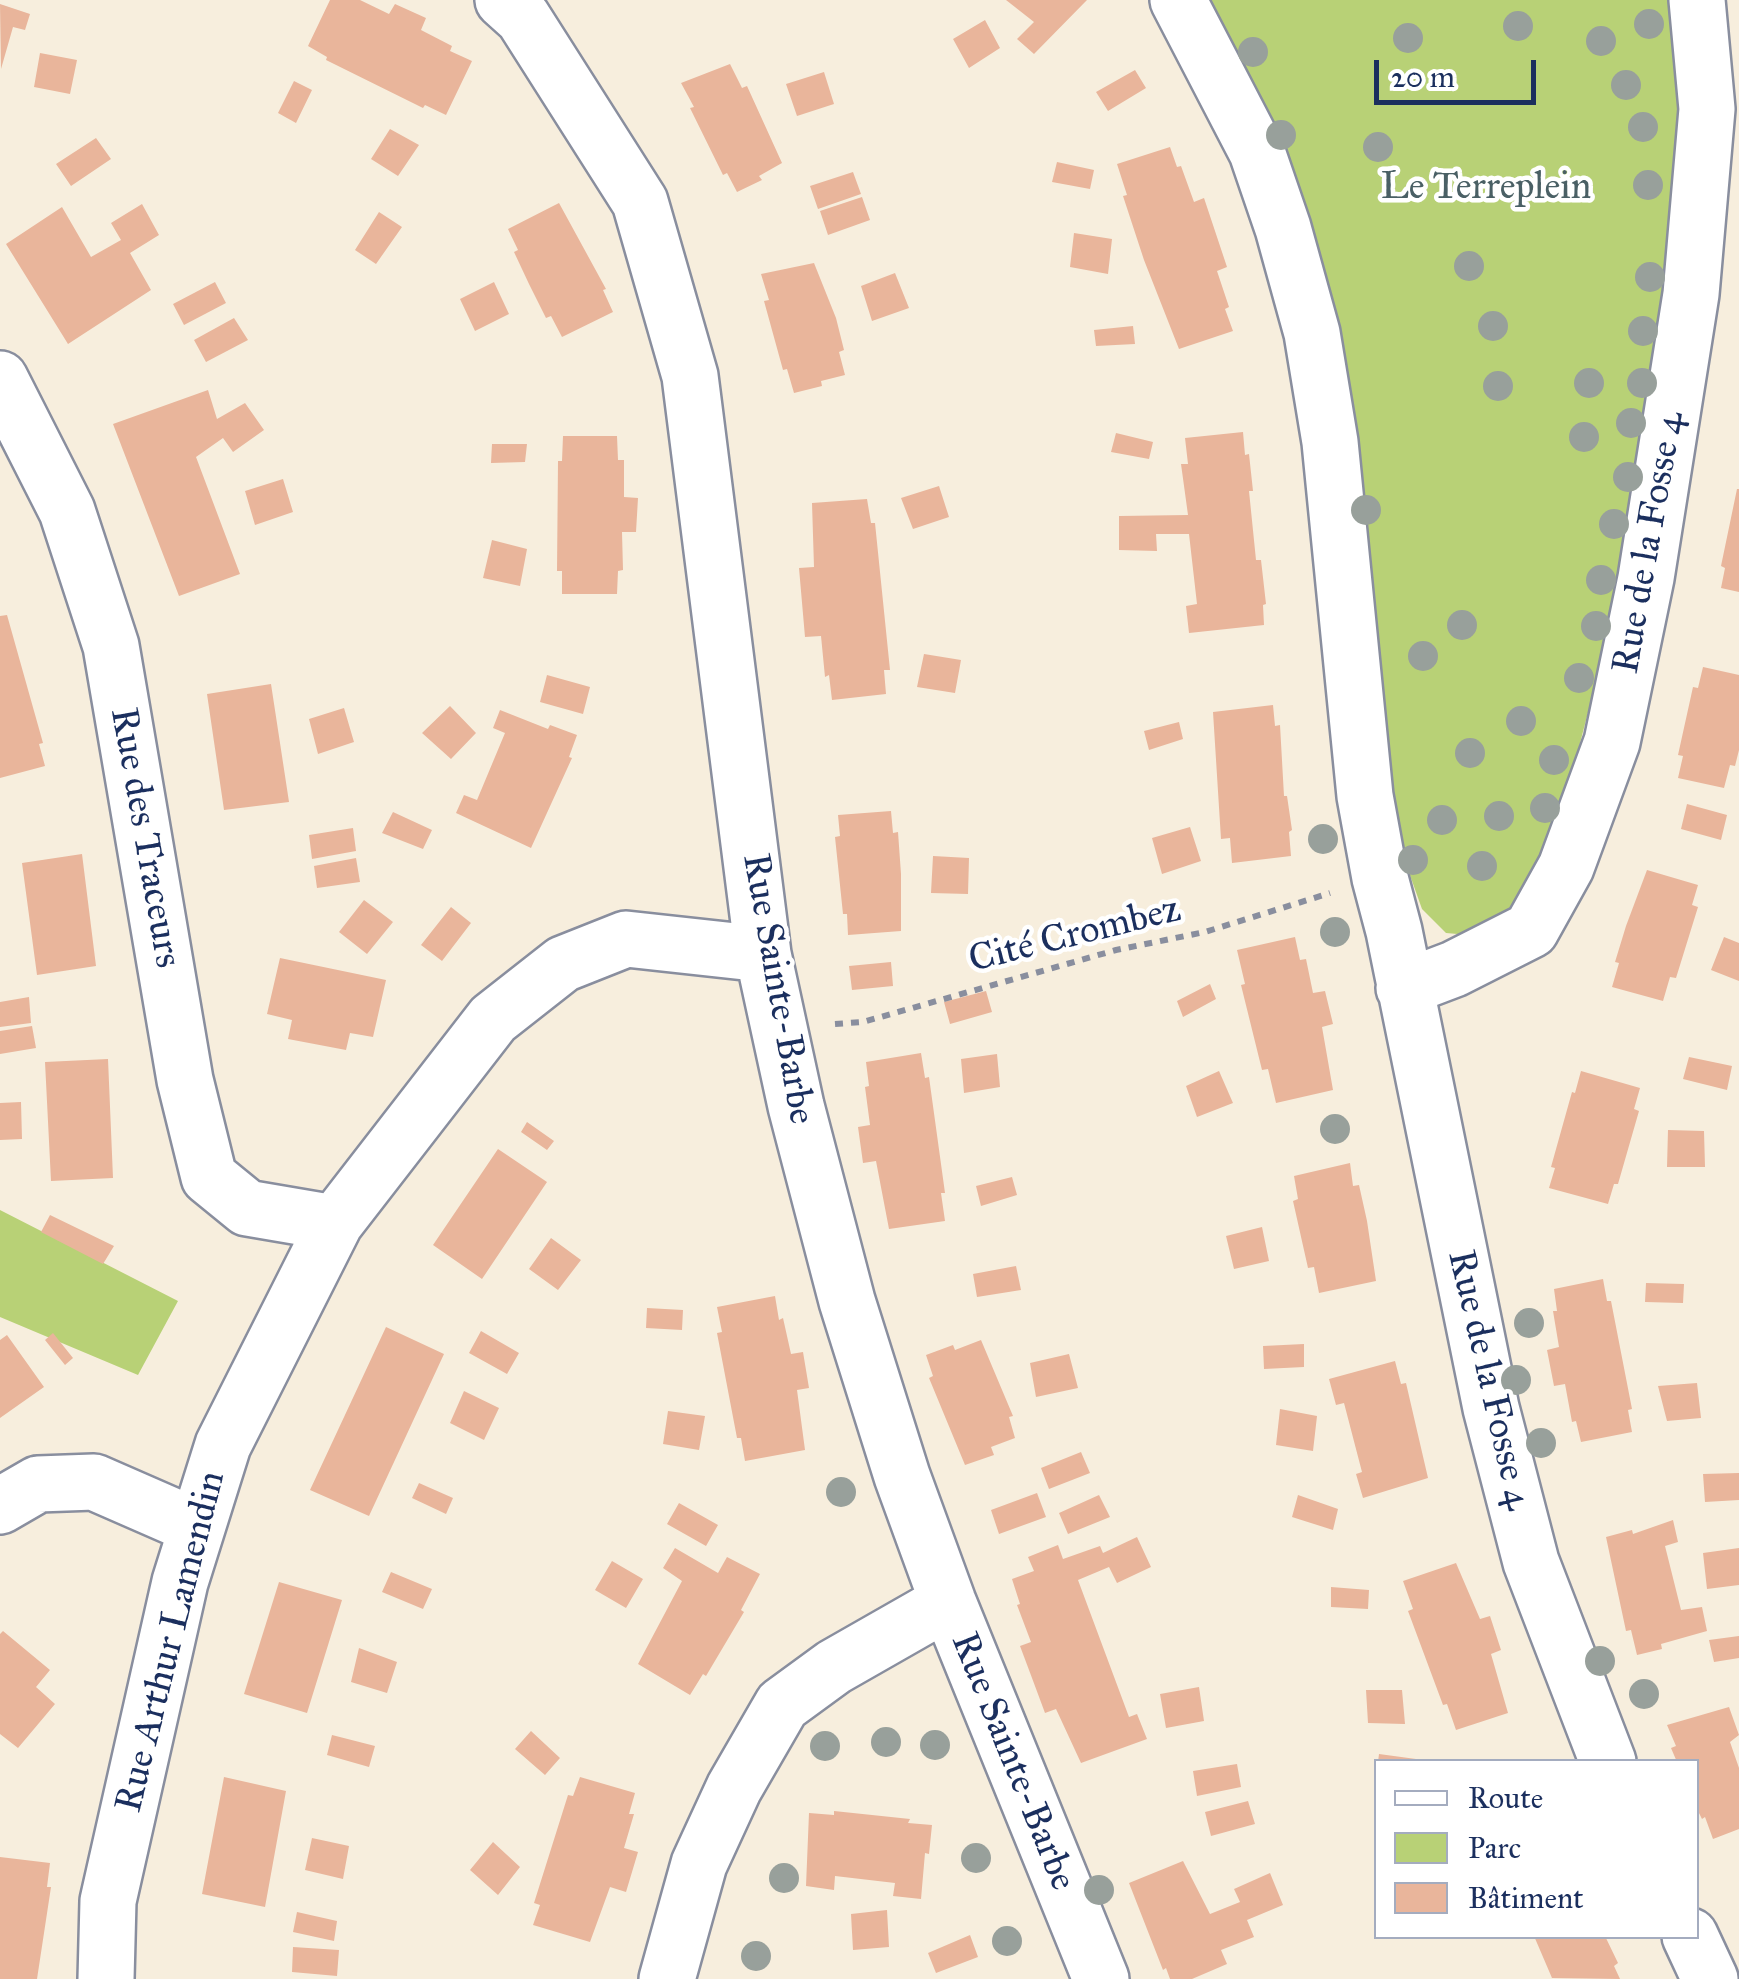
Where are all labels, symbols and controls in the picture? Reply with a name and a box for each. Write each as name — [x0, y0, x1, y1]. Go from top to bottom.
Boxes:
scale bar — [1379, 40, 1542, 102]
text: 20 m — [1391, 59, 1455, 95]
park label: Le Terreplein — [1381, 166, 1591, 212]
street label: Rue de la Fosse 4 — [1605, 409, 1695, 677]
street label: Rue des Traceurs — [99, 704, 189, 972]
street label: Rue Sainte-Barbe — [731, 850, 823, 1128]
street label: Cité Crombez — [964, 888, 1186, 984]
street label: Rue de la Fosse 4 — [1436, 1246, 1540, 1514]
street label: Rue Arthur Lamendin — [108, 1467, 236, 1817]
street label: Rue Sainte-Barbe — [940, 1626, 1084, 1898]
legend — [1374, 1759, 1699, 1939]
text: Route — [1468, 1780, 1543, 1816]
text: Parc — [1468, 1830, 1521, 1866]
text: Bâtiment — [1468, 1880, 1584, 1916]

